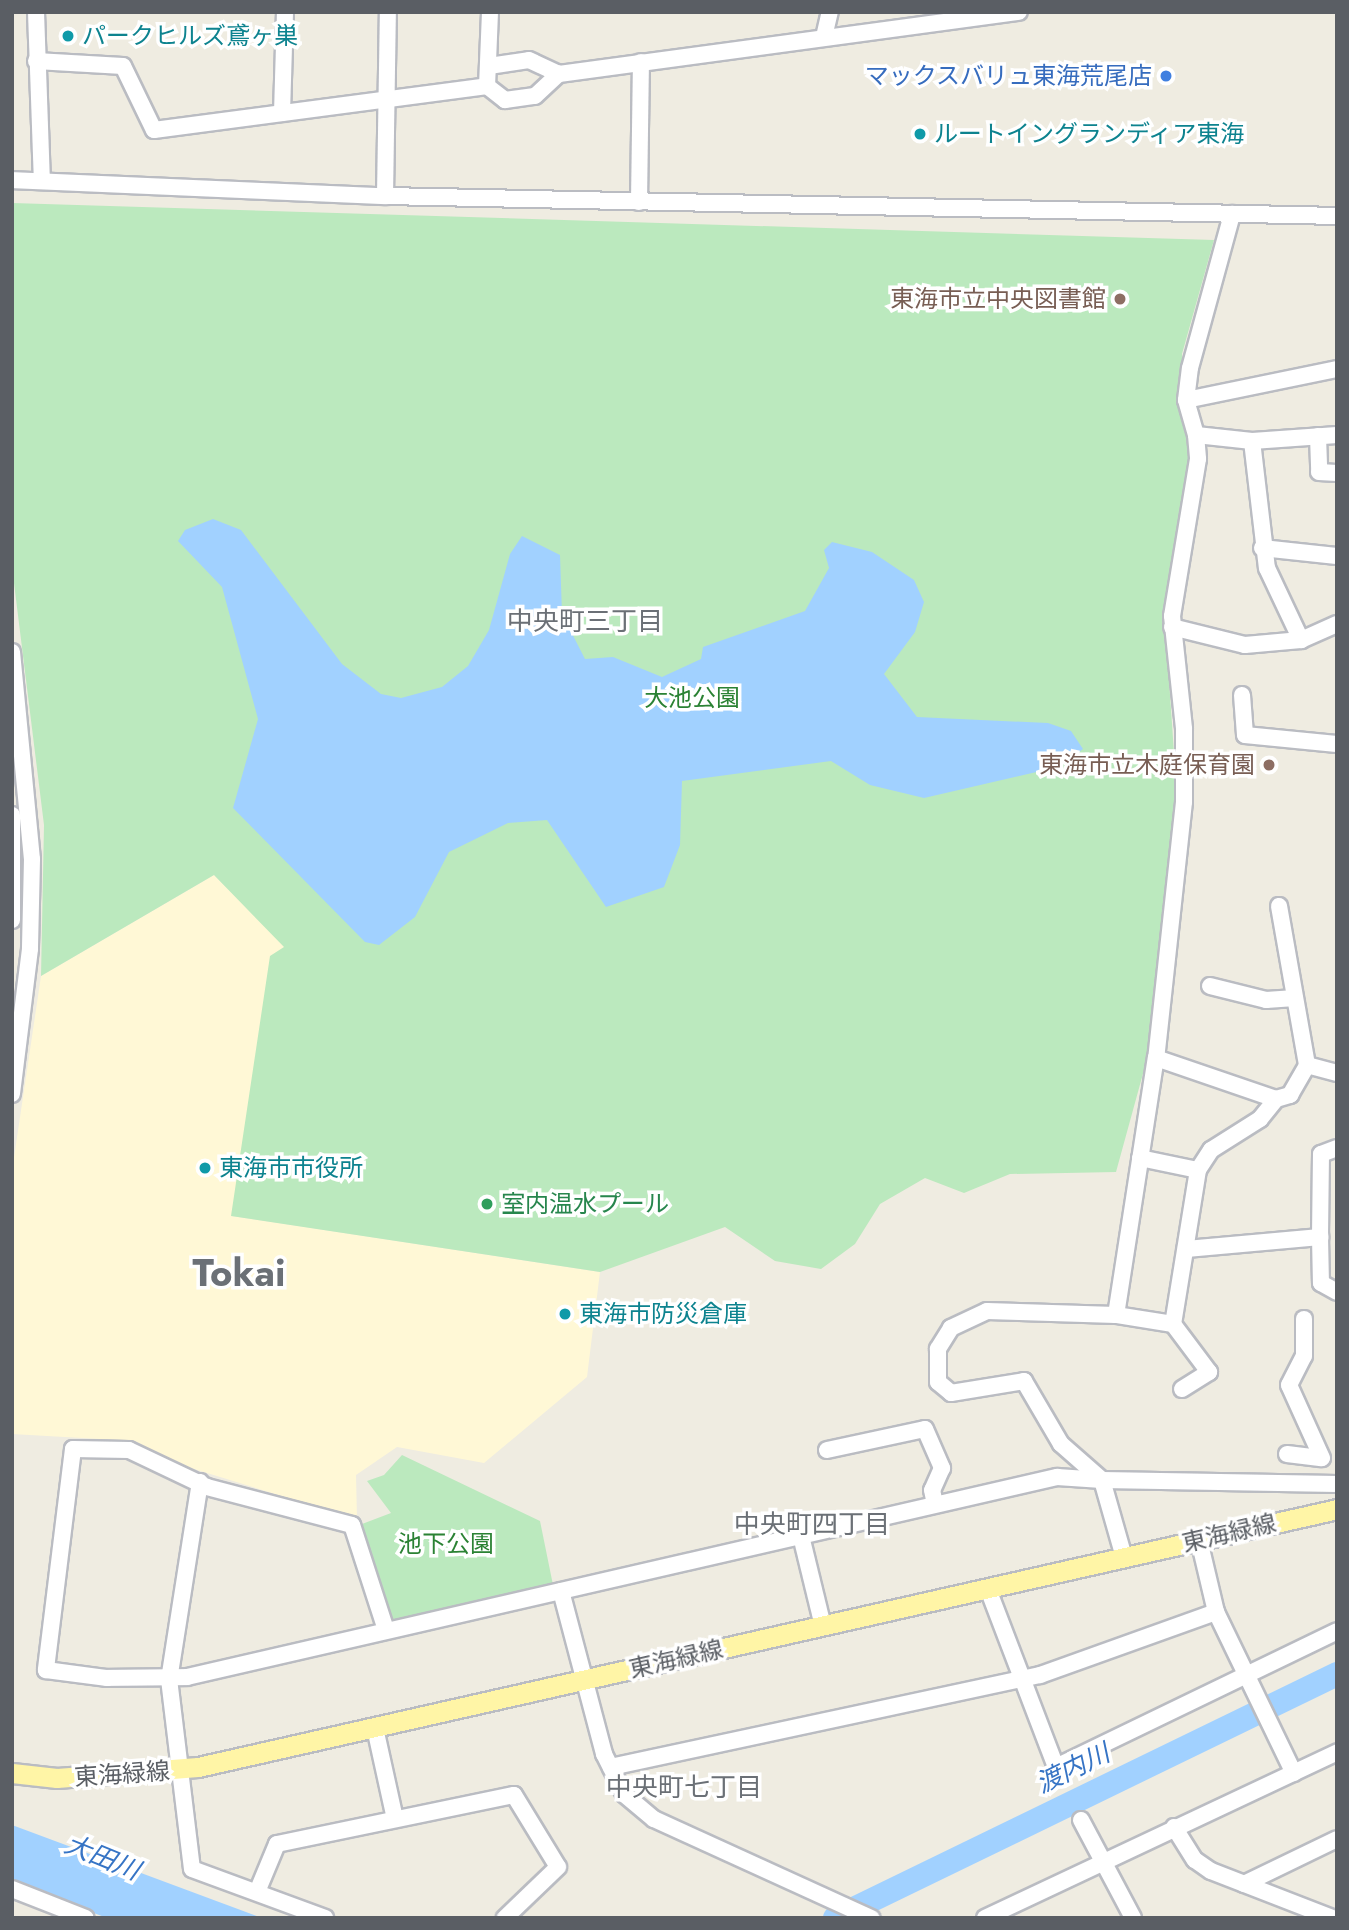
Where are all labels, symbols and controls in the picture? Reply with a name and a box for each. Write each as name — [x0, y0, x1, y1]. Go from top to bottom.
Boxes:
place label: パークヒルズ鳶ヶ巣 — [82, 22, 298, 50]
marker: パークヒルズ鳶ヶ巣 — [60, 28, 76, 44]
place label: マックスバリュ東海荒尾店 — [864, 62, 1152, 90]
marker: マックスバリュ東海荒尾店 — [1158, 68, 1174, 84]
place label: ルートイングランディア東海 — [934, 120, 1246, 148]
marker: ルートイングランディア東海 — [912, 126, 928, 142]
place label: 東海市立中央図書館 — [890, 285, 1106, 313]
marker: 東海市立中央図書館 — [1112, 291, 1128, 307]
district label: 中央町三丁目 — [507, 606, 663, 638]
park label: 大池公園 — [644, 684, 740, 712]
place label: 東海市立木庭保育園 — [1039, 751, 1255, 779]
marker: 東海市立木庭保育園 — [1261, 757, 1277, 773]
place label: 東海市市役所 — [219, 1154, 363, 1182]
marker: 東海市市役所 — [197, 1160, 213, 1176]
place label: 室内温水プール — [501, 1190, 669, 1218]
marker: 室内温水プール — [479, 1196, 495, 1212]
district label: Tokai — [193, 1250, 285, 1296]
place label: 東海市防災倉庫 — [579, 1300, 747, 1328]
marker: 東海市防災倉庫 — [557, 1306, 573, 1322]
street label: 東海緑線 — [1179, 1508, 1279, 1558]
district label: 中央町四丁目 — [734, 1509, 890, 1541]
park label: 池下公園 — [398, 1530, 494, 1558]
street label: 東海緑線 — [626, 1634, 726, 1684]
water label: 渡内川 — [1031, 1738, 1115, 1800]
street label: 東海緑線 — [73, 1756, 171, 1792]
district label: 中央町七丁目 — [606, 1772, 762, 1804]
water label: 大田川 — [60, 1829, 144, 1887]

